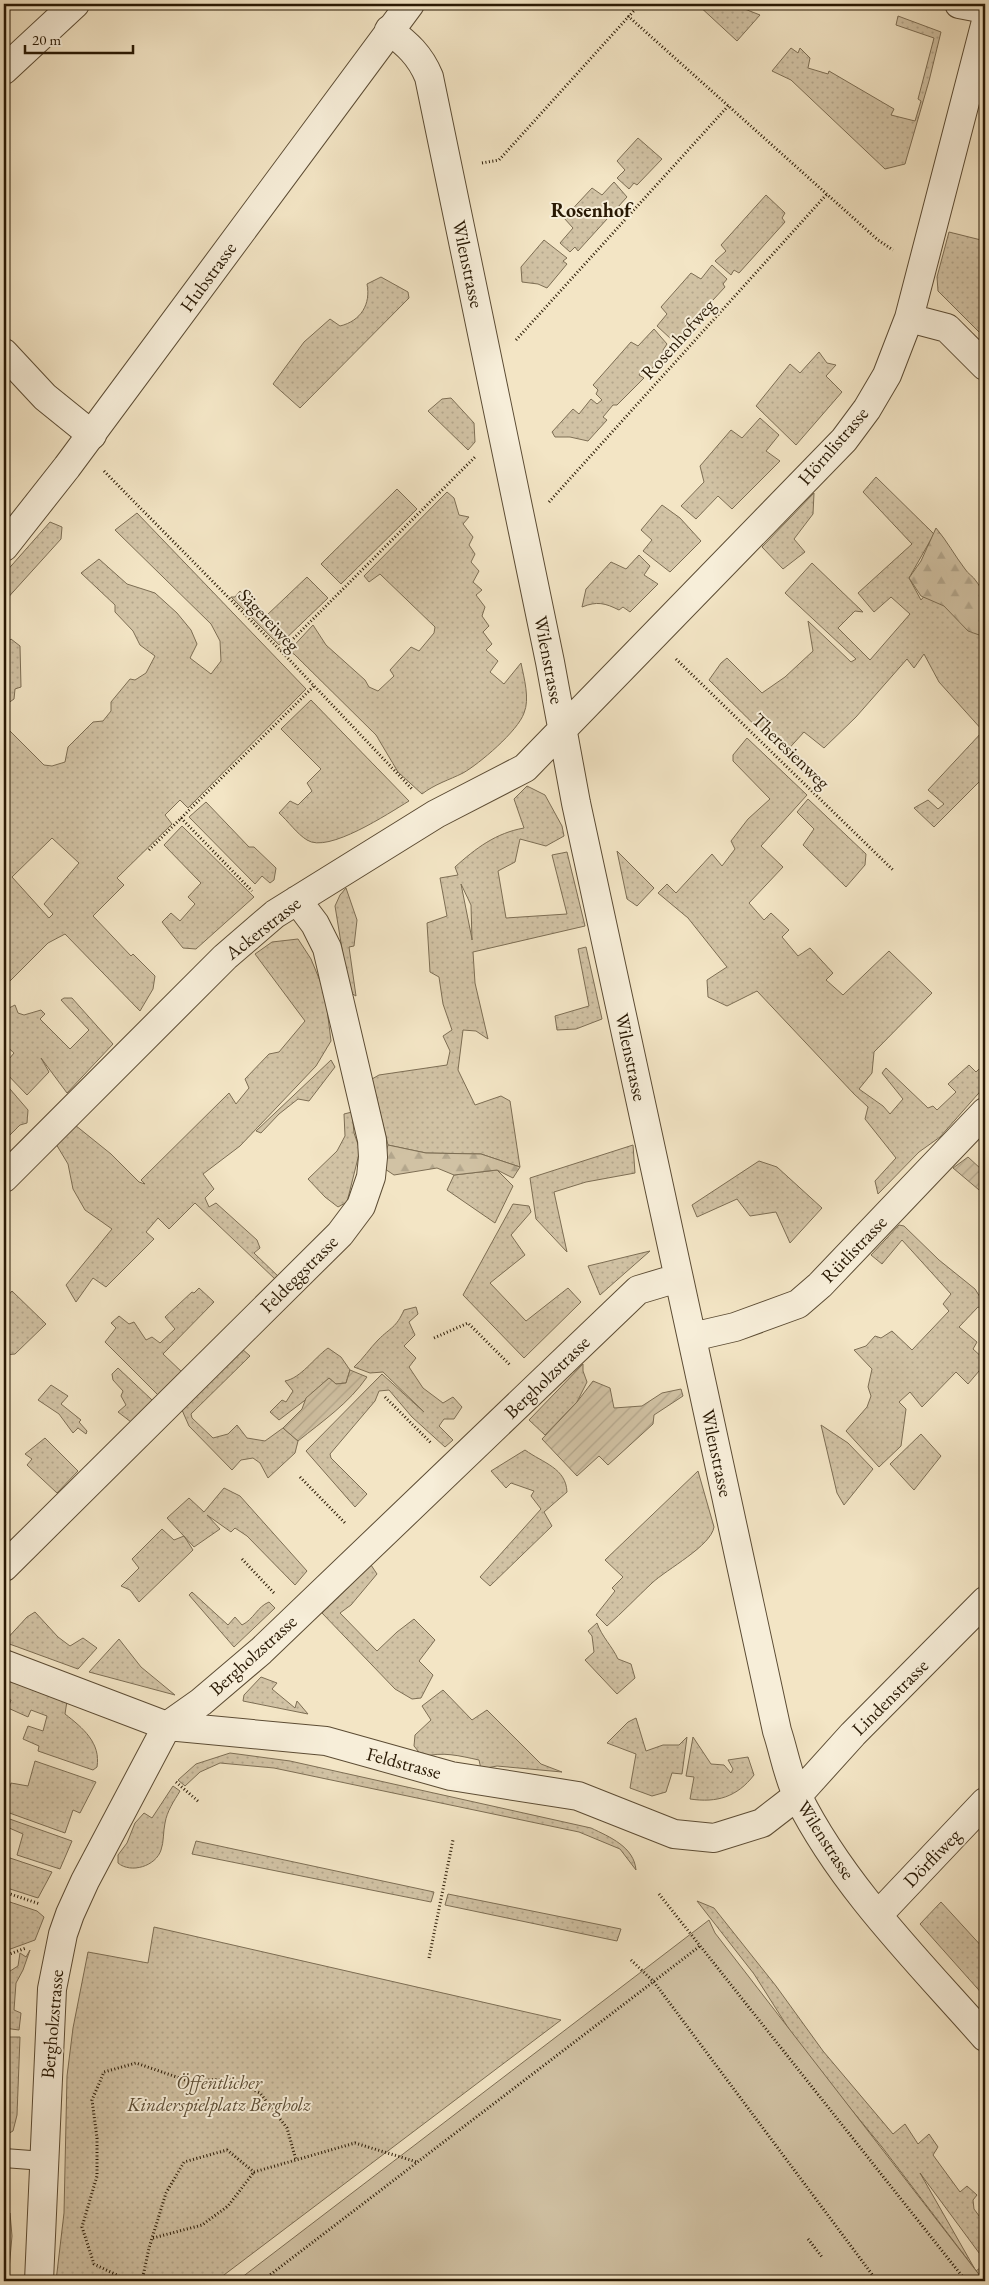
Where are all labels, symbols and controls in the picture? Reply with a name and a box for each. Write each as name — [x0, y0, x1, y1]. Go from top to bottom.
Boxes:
scale bar — [25, 22, 132, 54]
text: 20 m — [32, 30, 61, 49]
district label: Rosenhof — [551, 197, 634, 223]
street label: Wilenstrasse — [446, 218, 490, 310]
street label: Hubstrasse — [174, 237, 242, 317]
street label: Rosenhofweg — [635, 293, 721, 385]
street label: Hörnlistrasse — [792, 402, 874, 490]
street label: Sägereiweg — [233, 583, 306, 658]
street label: Wilenstrasse — [528, 614, 570, 706]
street label: Theresienweg — [746, 707, 836, 795]
street label: Ackerstrasse — [219, 891, 306, 966]
street label: Wilenstrasse — [609, 1011, 653, 1103]
street label: Rütlistrasse — [816, 1210, 892, 1288]
street label: Feldeggstrasse — [255, 1230, 343, 1318]
street label: Bergholzstrasse — [499, 1330, 595, 1424]
street label: Wilenstrasse — [695, 1407, 739, 1499]
street label: Bergholzstrasse — [204, 1609, 302, 1701]
street label: Lindenstrasse — [846, 1653, 934, 1741]
street label: Feldstrasse — [364, 1741, 444, 1785]
street label: Wilenstrasse — [791, 1796, 861, 1884]
street label: Dörfliweg — [898, 1823, 967, 1893]
street label: Bergholzstrasse — [35, 1968, 69, 2080]
park label: Öffentlicher Kinderspielplatz Bergholz — [126, 2070, 311, 2117]

